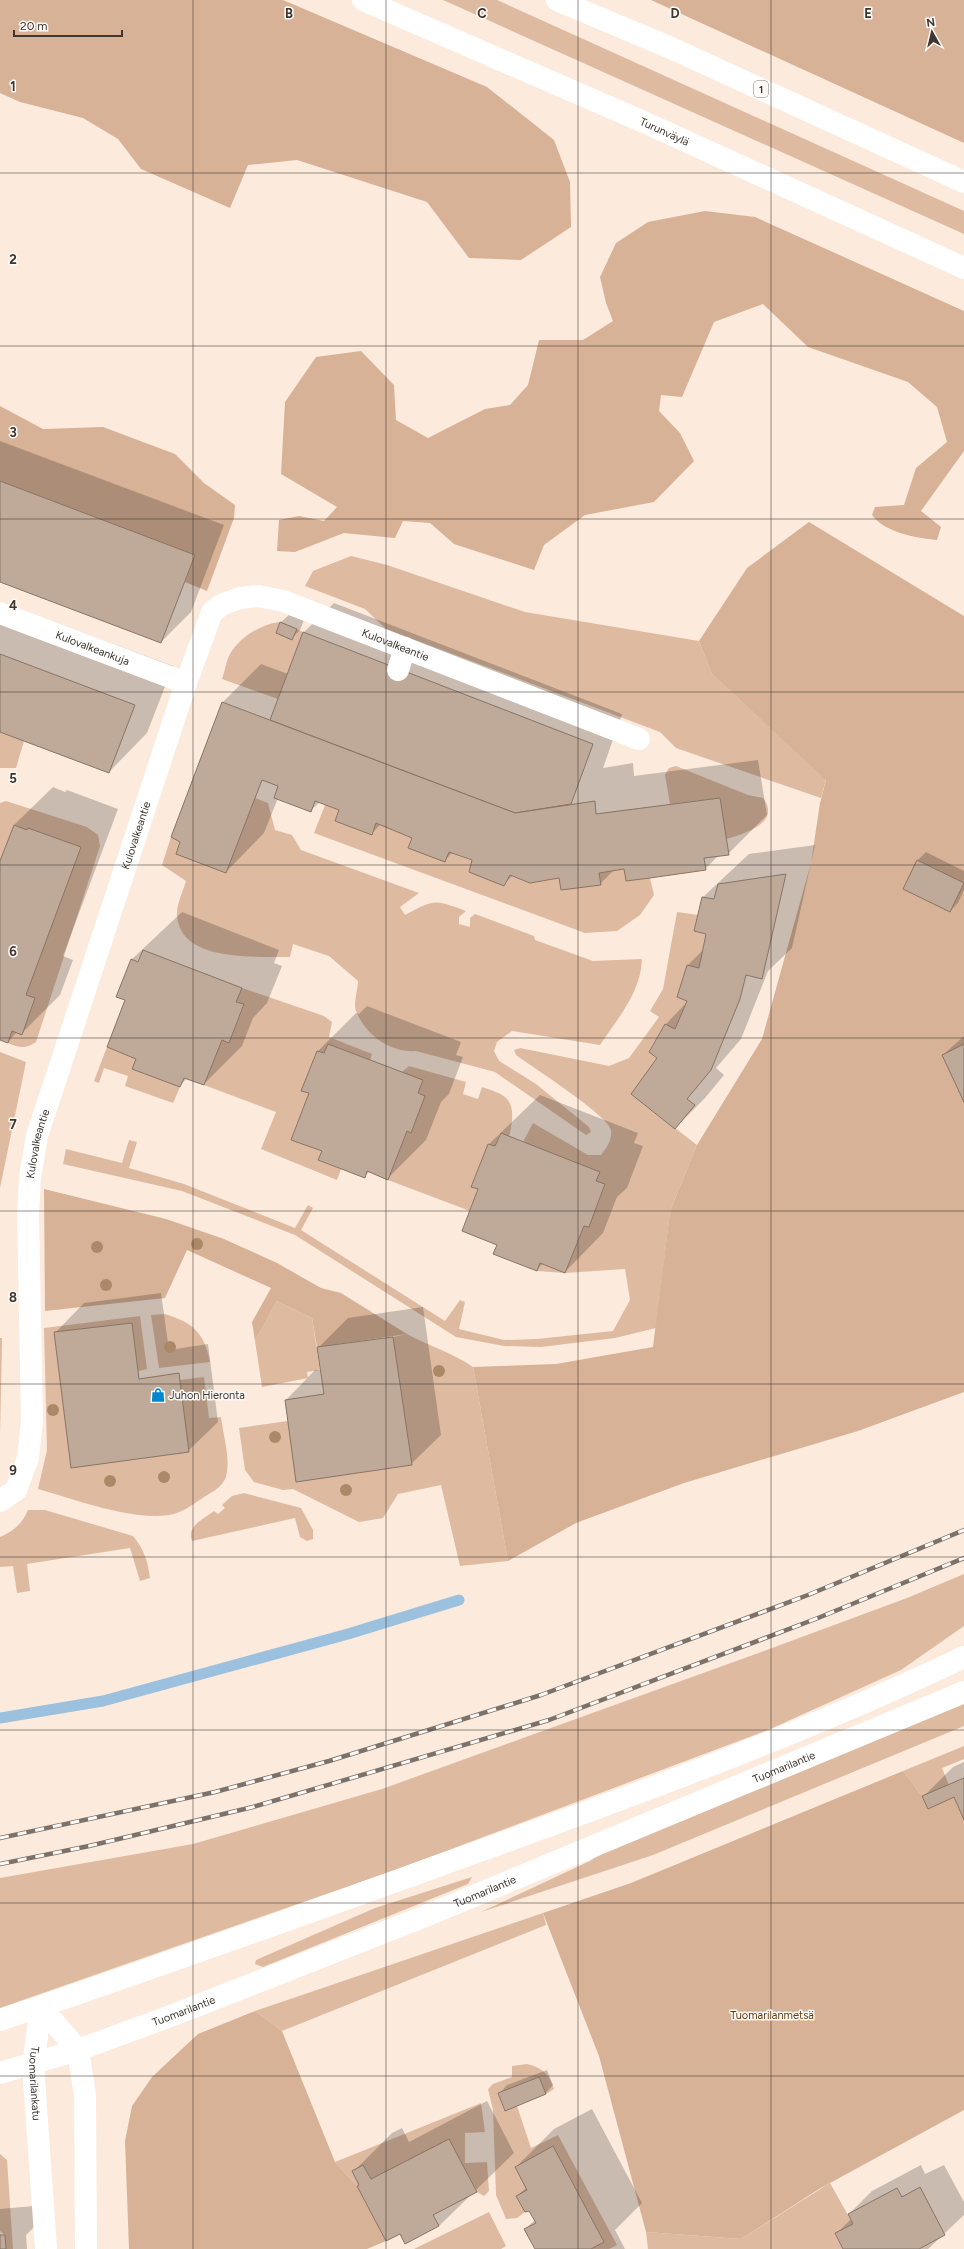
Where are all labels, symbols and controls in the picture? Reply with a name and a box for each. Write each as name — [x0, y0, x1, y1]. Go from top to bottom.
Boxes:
text: B — [285, 6, 293, 21]
text: C — [477, 6, 487, 21]
text: D — [670, 6, 680, 21]
text: E — [864, 6, 872, 21]
scale bar — [14, 12, 122, 38]
north arrow — [912, 12, 952, 52]
text: N — [926, 16, 936, 30]
text: 20 m — [20, 19, 48, 33]
text: 1 — [10, 79, 16, 94]
road number: 1 — [754, 81, 768, 97]
street label: Turunväylä — [638, 115, 691, 149]
text: 2 — [9, 252, 17, 267]
text: 3 — [9, 425, 17, 440]
text: 4 — [9, 598, 17, 613]
street label: Kulovalkeantie — [360, 626, 431, 664]
street label: Kulovalkeankuja — [54, 628, 131, 668]
text: 5 — [9, 771, 17, 786]
street label: Kulovalkeantie — [119, 800, 154, 871]
text: 6 — [9, 944, 17, 959]
street label: Kulovalkeantie — [24, 1108, 52, 1180]
text: 7 — [9, 1117, 17, 1132]
text: 8 — [9, 1290, 17, 1305]
shop icon: Juhon Hieronta — [150, 1387, 166, 1403]
place label: Juhon Hieronta — [169, 1389, 245, 1402]
text: 9 — [9, 1463, 17, 1478]
street label: Tuomarilantie — [751, 1749, 817, 1786]
street label: Tuomarilantie — [452, 1873, 518, 1911]
street label: Tuomarilantie — [151, 1993, 217, 2029]
park label: Tuomarilanmetsä — [730, 2009, 814, 2022]
street label: Tuomarilankatu — [26, 2045, 43, 2121]

